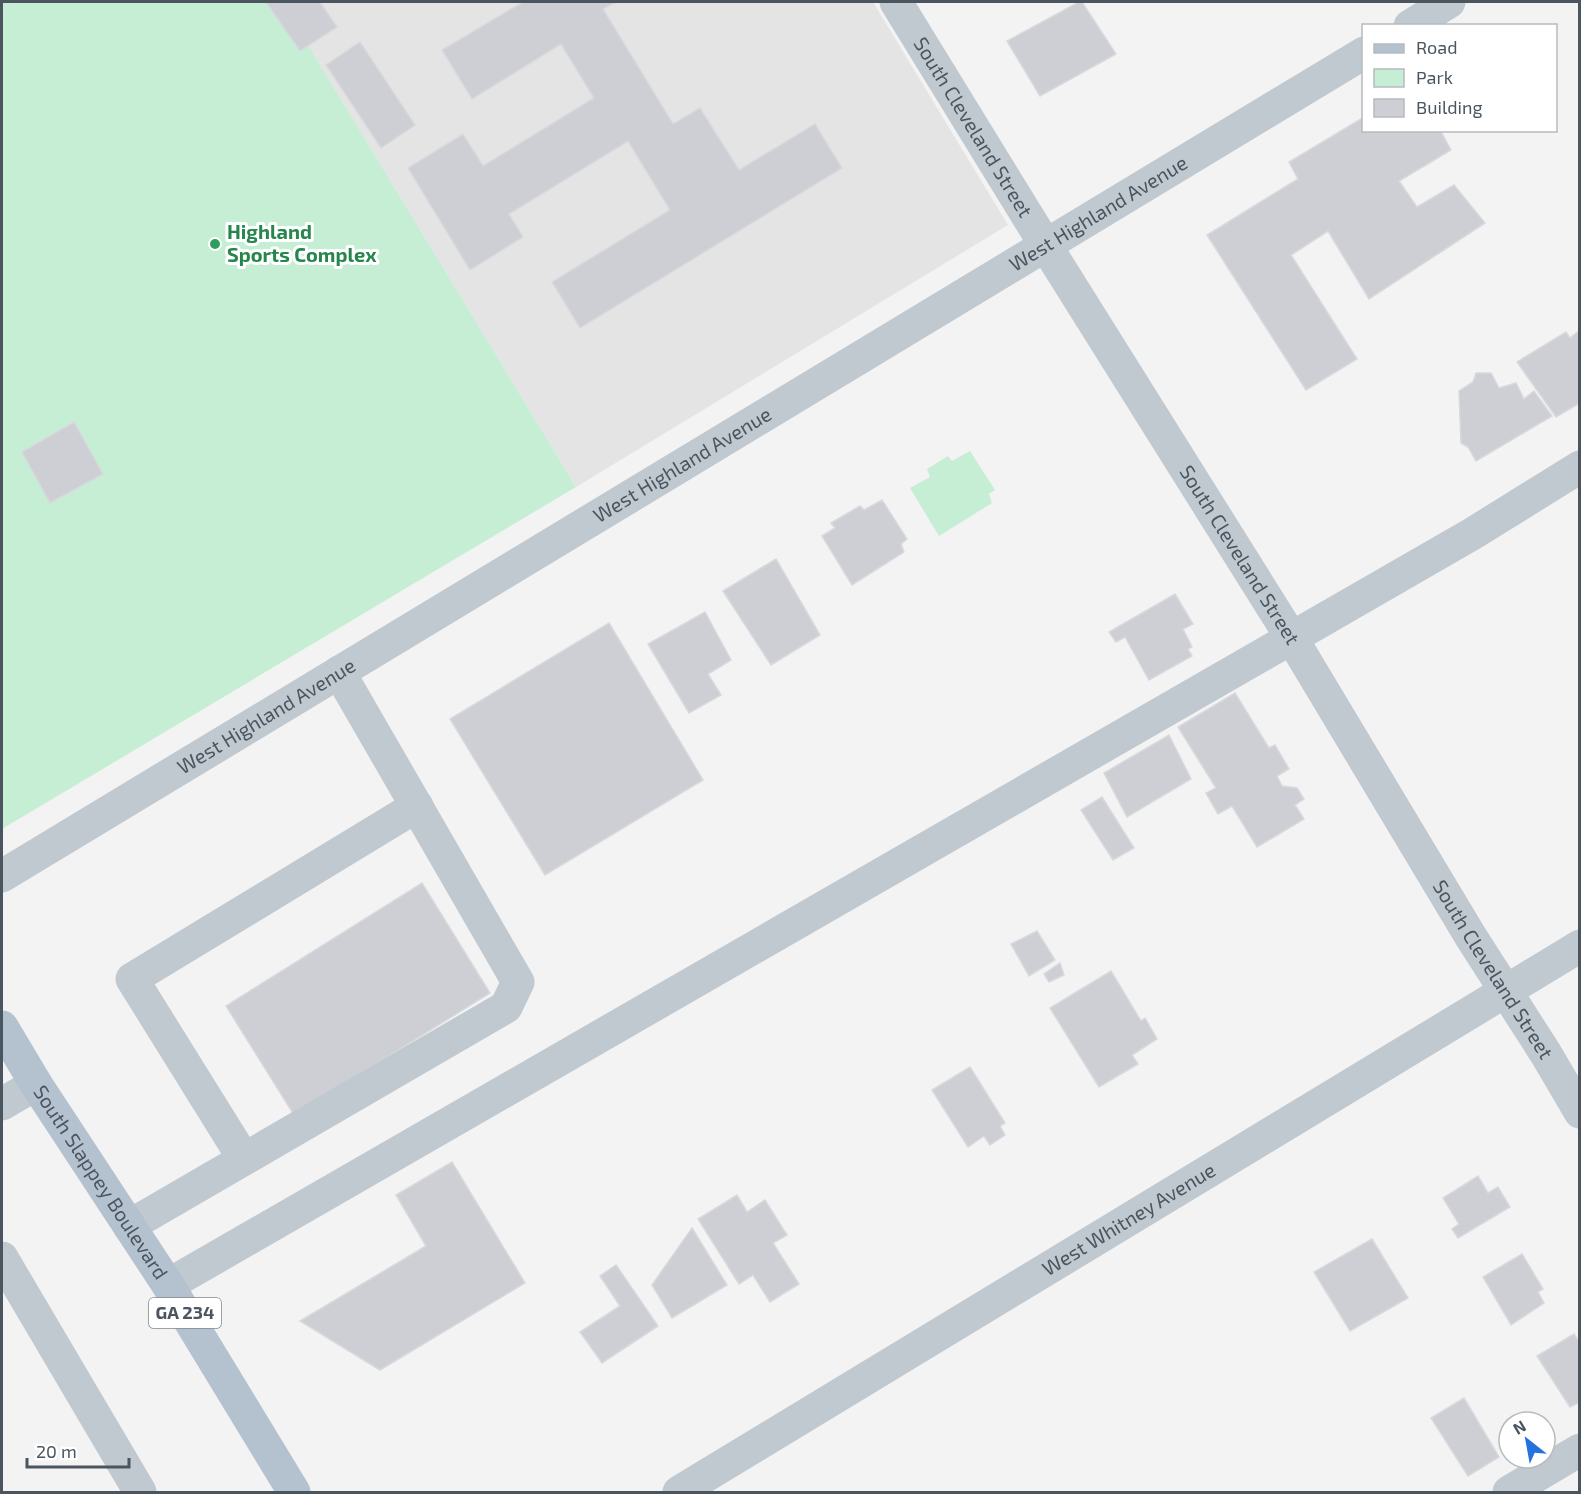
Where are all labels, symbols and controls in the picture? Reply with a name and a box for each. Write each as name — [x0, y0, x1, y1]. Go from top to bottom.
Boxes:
legend — [1362, 24, 1557, 132]
street label: South Cleveland Street — [909, 32, 1038, 222]
text: Road — [1416, 36, 1457, 58]
text: Park — [1416, 66, 1453, 88]
text: Building — [1416, 96, 1483, 118]
street label: West Highland Avenue — [1004, 150, 1191, 276]
place label: Highland Sports Complex — [227, 219, 377, 266]
marker: Highland Sports Complex — [208, 237, 222, 251]
street label: West Highland Avenue — [588, 401, 775, 527]
street label: South Cleveland Street — [1175, 460, 1306, 649]
street label: West Highland Avenue — [173, 652, 359, 778]
street label: South Cleveland Street — [1429, 875, 1559, 1063]
street label: South Slappey Boulevard — [29, 1080, 174, 1283]
street label: West Whitney Avenue — [1037, 1157, 1219, 1280]
road number: GA 234 — [149, 1298, 221, 1328]
north arrow — [1497, 1410, 1557, 1470]
text: N — [1509, 1416, 1529, 1438]
scale bar — [27, 1431, 129, 1469]
text: 20 m — [36, 1440, 77, 1462]

